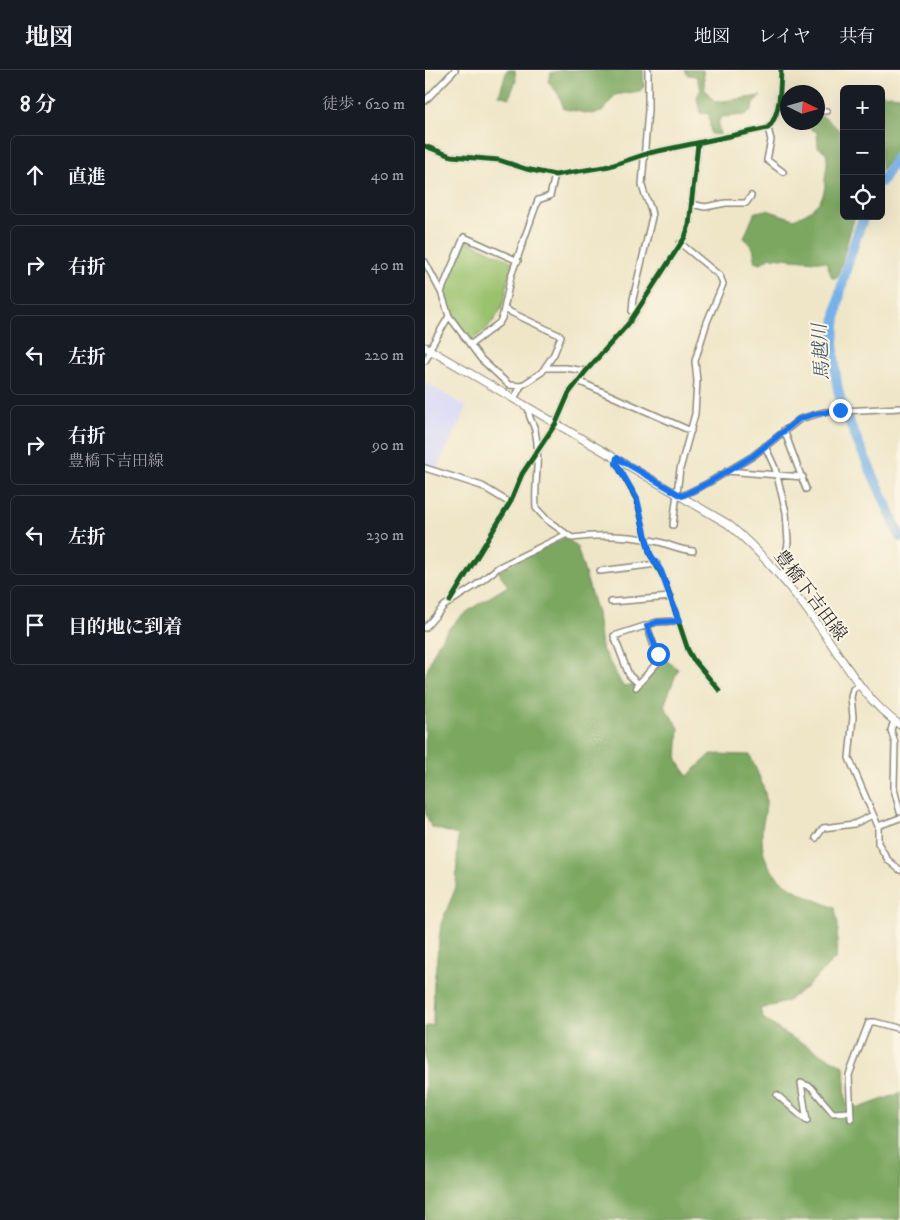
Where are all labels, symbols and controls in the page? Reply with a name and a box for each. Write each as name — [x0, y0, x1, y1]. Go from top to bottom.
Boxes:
text: 地図 — [25, 23, 73, 53]
text: 地図 — [694, 26, 730, 48]
text: レイヤ — [758, 26, 811, 48]
text: 共有 — [839, 26, 875, 48]
north arrow — [780, 85, 825, 130]
map controls — [840, 85, 885, 220]
button: + — [840, 85, 885, 130]
text: 8 分 — [20, 92, 56, 118]
text: 徒歩 · 620 m — [322, 94, 405, 114]
button: − — [840, 130, 885, 175]
icon: ahead — [21, 161, 49, 189]
text: 40 m — [371, 165, 404, 185]
text: 直進 — [68, 166, 106, 189]
button: locate — [840, 175, 885, 220]
icon: right — [21, 251, 49, 279]
text: 40 m — [371, 255, 404, 275]
text: 右折 — [68, 256, 106, 279]
water label: 馬越川 — [808, 321, 834, 381]
icon: left — [21, 341, 49, 369]
text: 220 m — [364, 345, 404, 365]
text: 左折 — [68, 346, 106, 369]
route end — [829, 399, 852, 422]
text: 右折 — [68, 425, 106, 448]
icon: right — [21, 431, 49, 459]
text: 90 m — [372, 435, 404, 455]
text: 豊橋下吉田線 — [68, 451, 164, 471]
icon: left — [21, 521, 49, 549]
text: 230 m — [366, 525, 404, 545]
text: 左折 — [68, 526, 106, 549]
street label: 豊橋下吉田線 — [769, 546, 851, 645]
icon: arrive — [21, 611, 49, 639]
text: 目的地に到着 — [68, 616, 182, 639]
route start — [647, 643, 670, 666]

